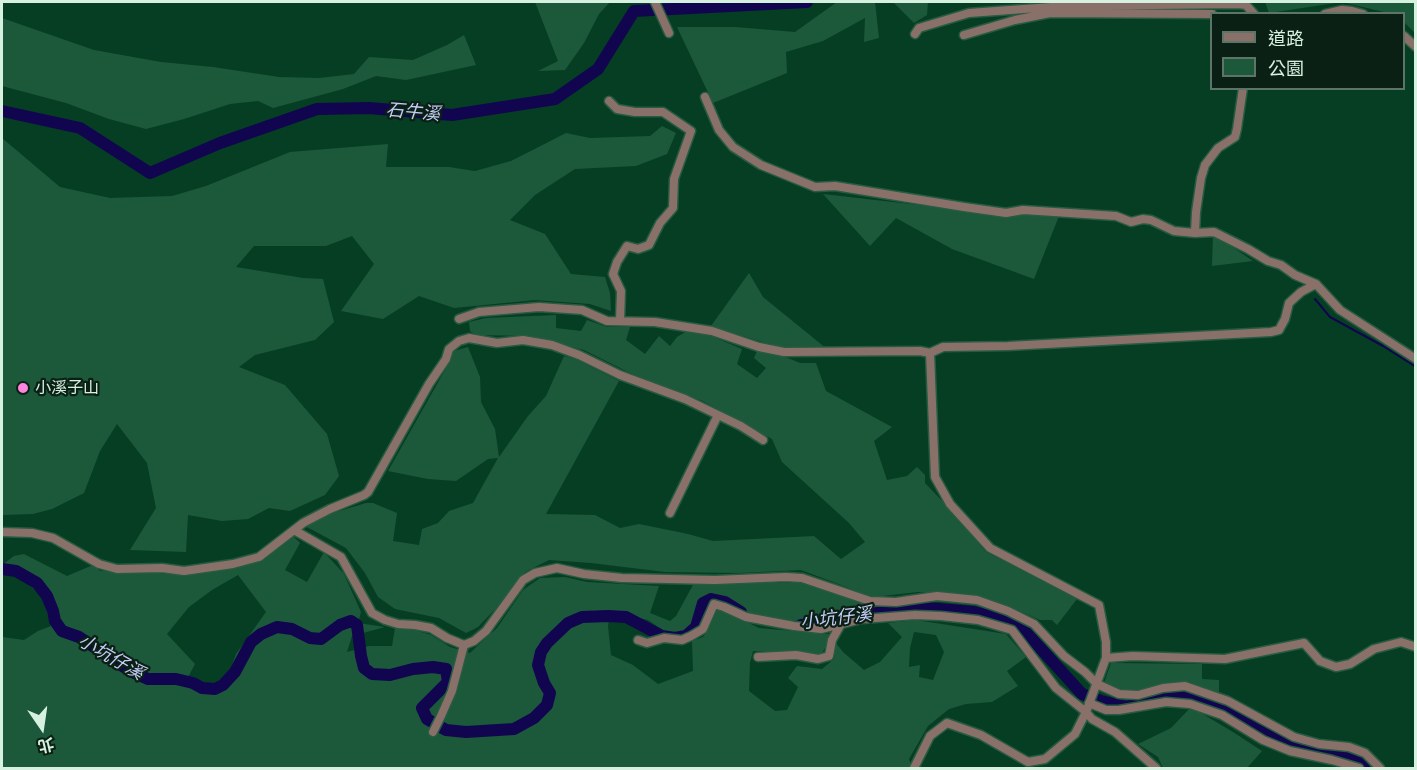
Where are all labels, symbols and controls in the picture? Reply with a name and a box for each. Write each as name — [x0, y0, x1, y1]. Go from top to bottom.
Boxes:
legend — [1210, 12, 1405, 90]
text: 道路 — [1268, 27, 1304, 49]
text: 公園 — [1268, 57, 1304, 79]
water label: 石牛溪 — [385, 99, 441, 125]
place label: 小溪子山 — [35, 378, 99, 398]
marker: 小溪子山 — [16, 381, 30, 395]
water label: 小坑仔溪 — [799, 603, 873, 633]
water label: 小坑仔溪 — [74, 630, 148, 684]
north arrow — [12, 698, 72, 758]
text: 北 — [36, 735, 56, 757]

